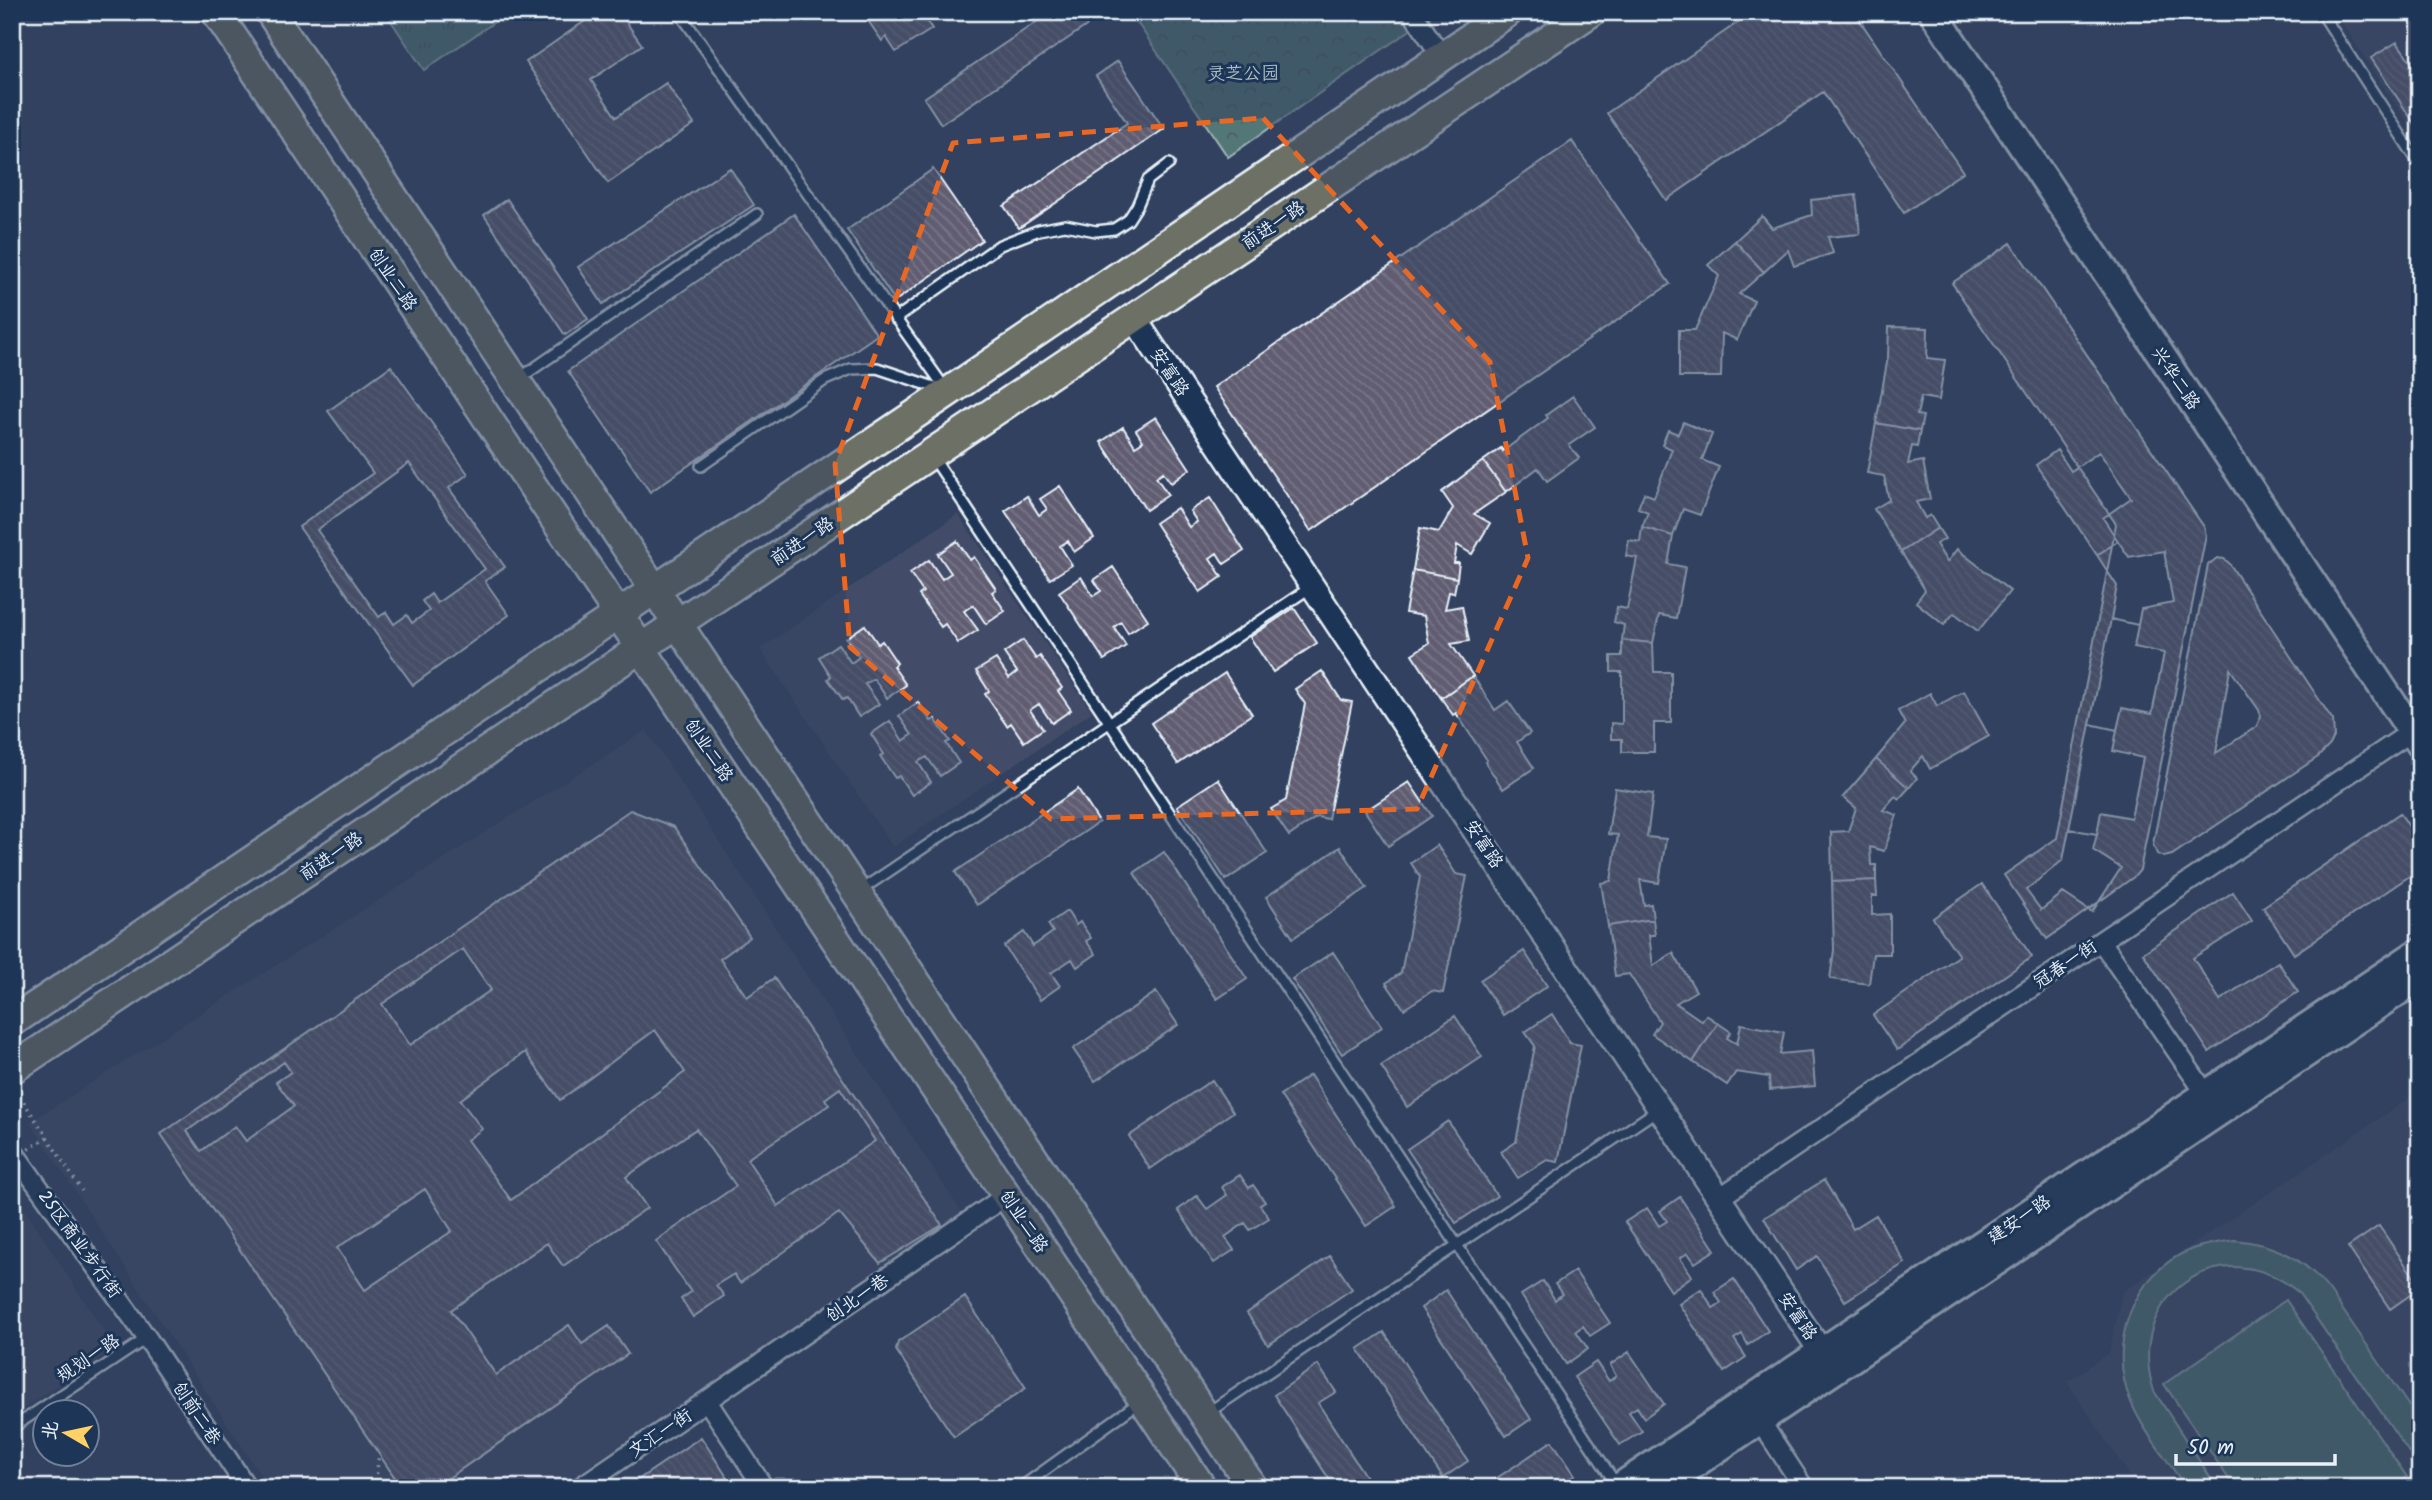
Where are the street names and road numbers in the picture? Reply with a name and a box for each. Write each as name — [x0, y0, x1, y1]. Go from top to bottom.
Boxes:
street label: 前进一路 — [1236, 194, 1312, 258]
street label: 创业二路 — [360, 242, 424, 318]
street label: 兴华二路 — [2143, 341, 2207, 417]
street label: 安富路 — [1142, 342, 1196, 403]
street label: 前进一路 — [765, 510, 841, 574]
street label: 创业二路 — [676, 713, 740, 789]
street label: 安富路 — [1456, 814, 1510, 875]
street label: 前进一路 — [294, 825, 370, 889]
street label: 冠春一街 — [2028, 933, 2104, 997]
street label: 创业二路 — [991, 1184, 1055, 1260]
street label: 25区商业步行街 — [29, 1185, 128, 1305]
street label: 建安一路 — [1982, 1188, 2058, 1252]
street label: 创北一巷 — [820, 1267, 896, 1331]
street label: 安富路 — [1770, 1286, 1824, 1347]
street label: 规划一路 — [51, 1327, 127, 1391]
street label: 创前二巷 — [164, 1376, 228, 1452]
street label: 文汇一街 — [623, 1402, 699, 1466]

